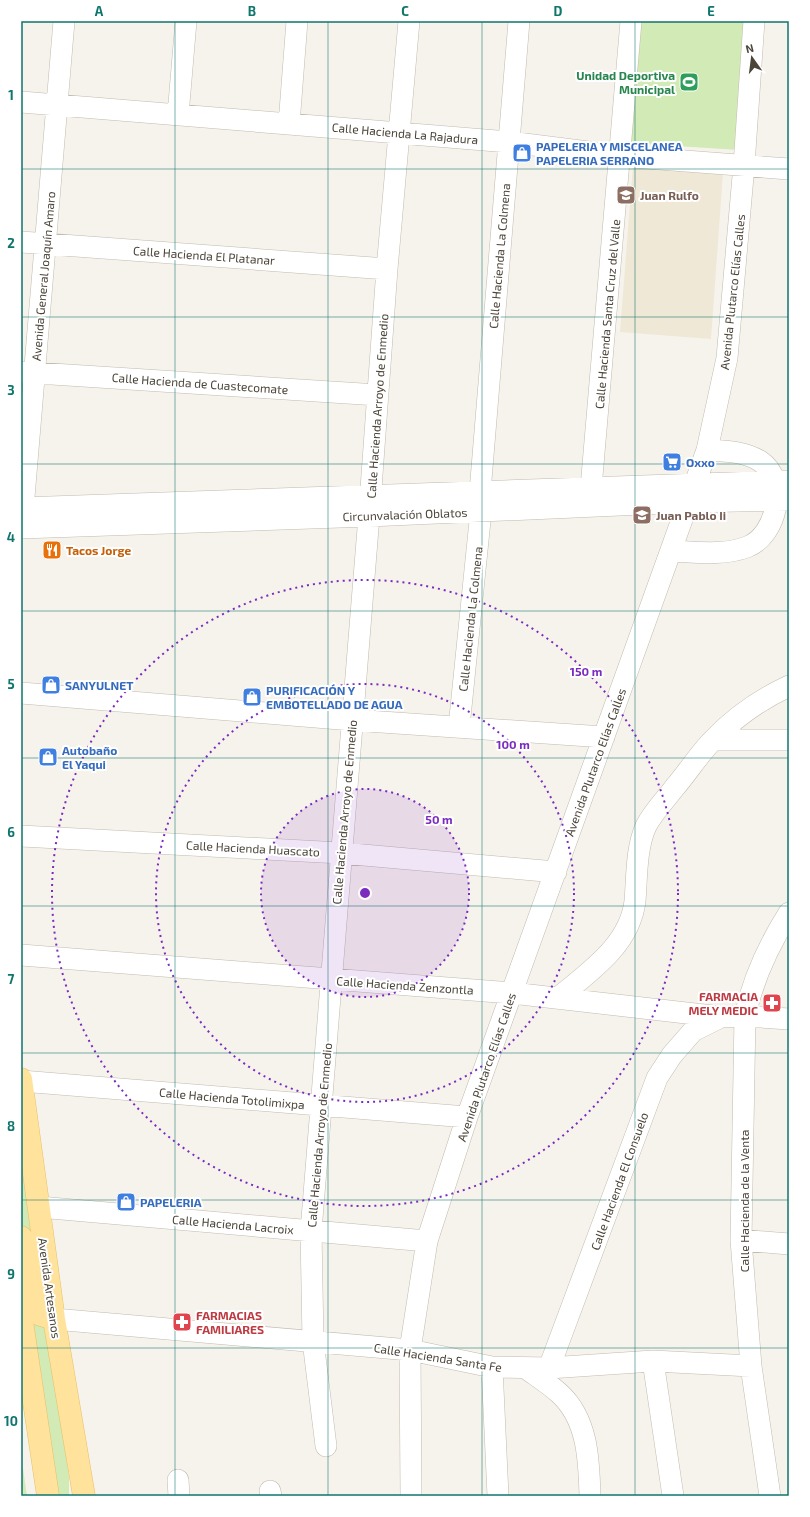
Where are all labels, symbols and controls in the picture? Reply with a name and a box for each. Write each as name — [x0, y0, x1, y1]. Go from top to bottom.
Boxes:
text: A — [95, 3, 104, 19]
text: B — [248, 3, 256, 19]
text: C — [401, 3, 409, 19]
text: D — [554, 3, 563, 19]
text: E — [707, 3, 715, 19]
north arrow — [732, 38, 772, 78]
text: N — [744, 41, 755, 55]
place label: Unidad Deportiva Municipal — [576, 68, 675, 96]
sports icon: Unidad Deportiva Municipal — [678, 71, 700, 93]
text: 1 — [8, 87, 14, 103]
street label: Calle Hacienda La Rajadura — [331, 120, 479, 147]
place label: PAPELERIA Y MISCELANEA PAPELERIA SERRANO — [536, 139, 683, 167]
shop icon: PAPELERIA Y MISCELANEA PAPELERIA SERRANO — [511, 142, 533, 164]
street label: Calle Hacienda La Colmena — [486, 183, 512, 329]
school or university icon: Juan Rulfo — [615, 184, 637, 206]
place label: Juan Rulfo — [640, 188, 699, 202]
street label: Avenida General Joaquín Amaro — [29, 190, 57, 361]
street label: Avenida Plutarco Elías Calles — [717, 214, 747, 370]
street label: Calle Hacienda Santa Cruz del Valle — [592, 219, 622, 409]
text: 2 — [7, 235, 15, 251]
street label: Calle Hacienda El Platanar — [133, 243, 276, 267]
street label: Calle Hacienda Arroyo de Enmedio — [364, 313, 390, 499]
street label: Calle Hacienda de Cuastecomate — [111, 370, 289, 396]
text: 3 — [7, 382, 15, 398]
supermarket icon: Oxxo — [661, 451, 683, 473]
place label: Oxxo — [686, 455, 715, 469]
school or university icon: Juan Pablo Ii — [631, 504, 653, 526]
street label: Circunvalación Oblatos — [342, 505, 468, 523]
place label: Juan Pablo Ii — [656, 508, 726, 522]
text: 4 — [7, 529, 15, 545]
restaurant icon: Tacos Jorge — [41, 539, 63, 561]
place label: Tacos Jorge — [66, 543, 131, 557]
street label: Calle Hacienda La Colmena — [455, 546, 485, 692]
text: 150 m — [570, 664, 602, 678]
shop icon: SANYULNET — [40, 674, 62, 696]
text: 5 — [7, 676, 15, 692]
place label: SANYULNET — [65, 678, 134, 692]
place label: PURIFICACIÓN Y EMBOTELLADO DE AGUA — [266, 683, 403, 711]
shop icon: PURIFICACIÓN Y EMBOTELLADO DE AGUA — [241, 686, 263, 708]
street label: Avenida Plutarco Elías Calles — [562, 686, 628, 838]
street label: Calle Hacienda Arroyo de Enmedio — [329, 719, 359, 905]
text: 100 m — [496, 737, 530, 751]
place label: Autobaño El Yaqui — [62, 743, 117, 771]
shop icon: Autobaño El Yaqui — [37, 746, 59, 768]
text: 50 m — [425, 812, 453, 826]
text: 6 — [7, 824, 15, 840]
street label: Calle Hacienda Huascato — [186, 838, 320, 859]
centre of rings — [358, 886, 372, 900]
text: 7 — [8, 971, 15, 987]
street label: Calle Hacienda Zenzontla — [336, 973, 474, 997]
place label: FARMACIA MELY MEDIC — [688, 989, 758, 1017]
street label: Avenida Plutarco Elías Calles — [454, 991, 518, 1143]
pharmacy icon: FARMACIA MELY MEDIC — [761, 992, 783, 1014]
street label: Calle Hacienda Arroyo de Enmedio — [304, 1042, 334, 1228]
street label: Calle Hacienda Totolimixpa — [159, 1085, 305, 1111]
street label: Calle Hacienda El Consuelo — [588, 1110, 651, 1252]
text: 8 — [7, 1118, 15, 1134]
street label: Calle Hacienda de la Venta — [737, 1130, 751, 1272]
shop icon: PAPELERIA — [115, 1191, 137, 1213]
place label: PAPELERIA — [140, 1195, 202, 1209]
street label: Calle Hacienda Lacroix — [172, 1212, 295, 1236]
street label: Avenida Artesanos — [36, 1237, 64, 1339]
text: 9 — [7, 1266, 15, 1282]
place label: FARMACIAS FAMILIARES — [196, 1308, 264, 1336]
pharmacy icon: FARMACIAS FAMILIARES — [171, 1311, 193, 1333]
street label: Calle Hacienda Santa Fe — [373, 1340, 503, 1374]
text: 10 — [4, 1413, 18, 1429]

